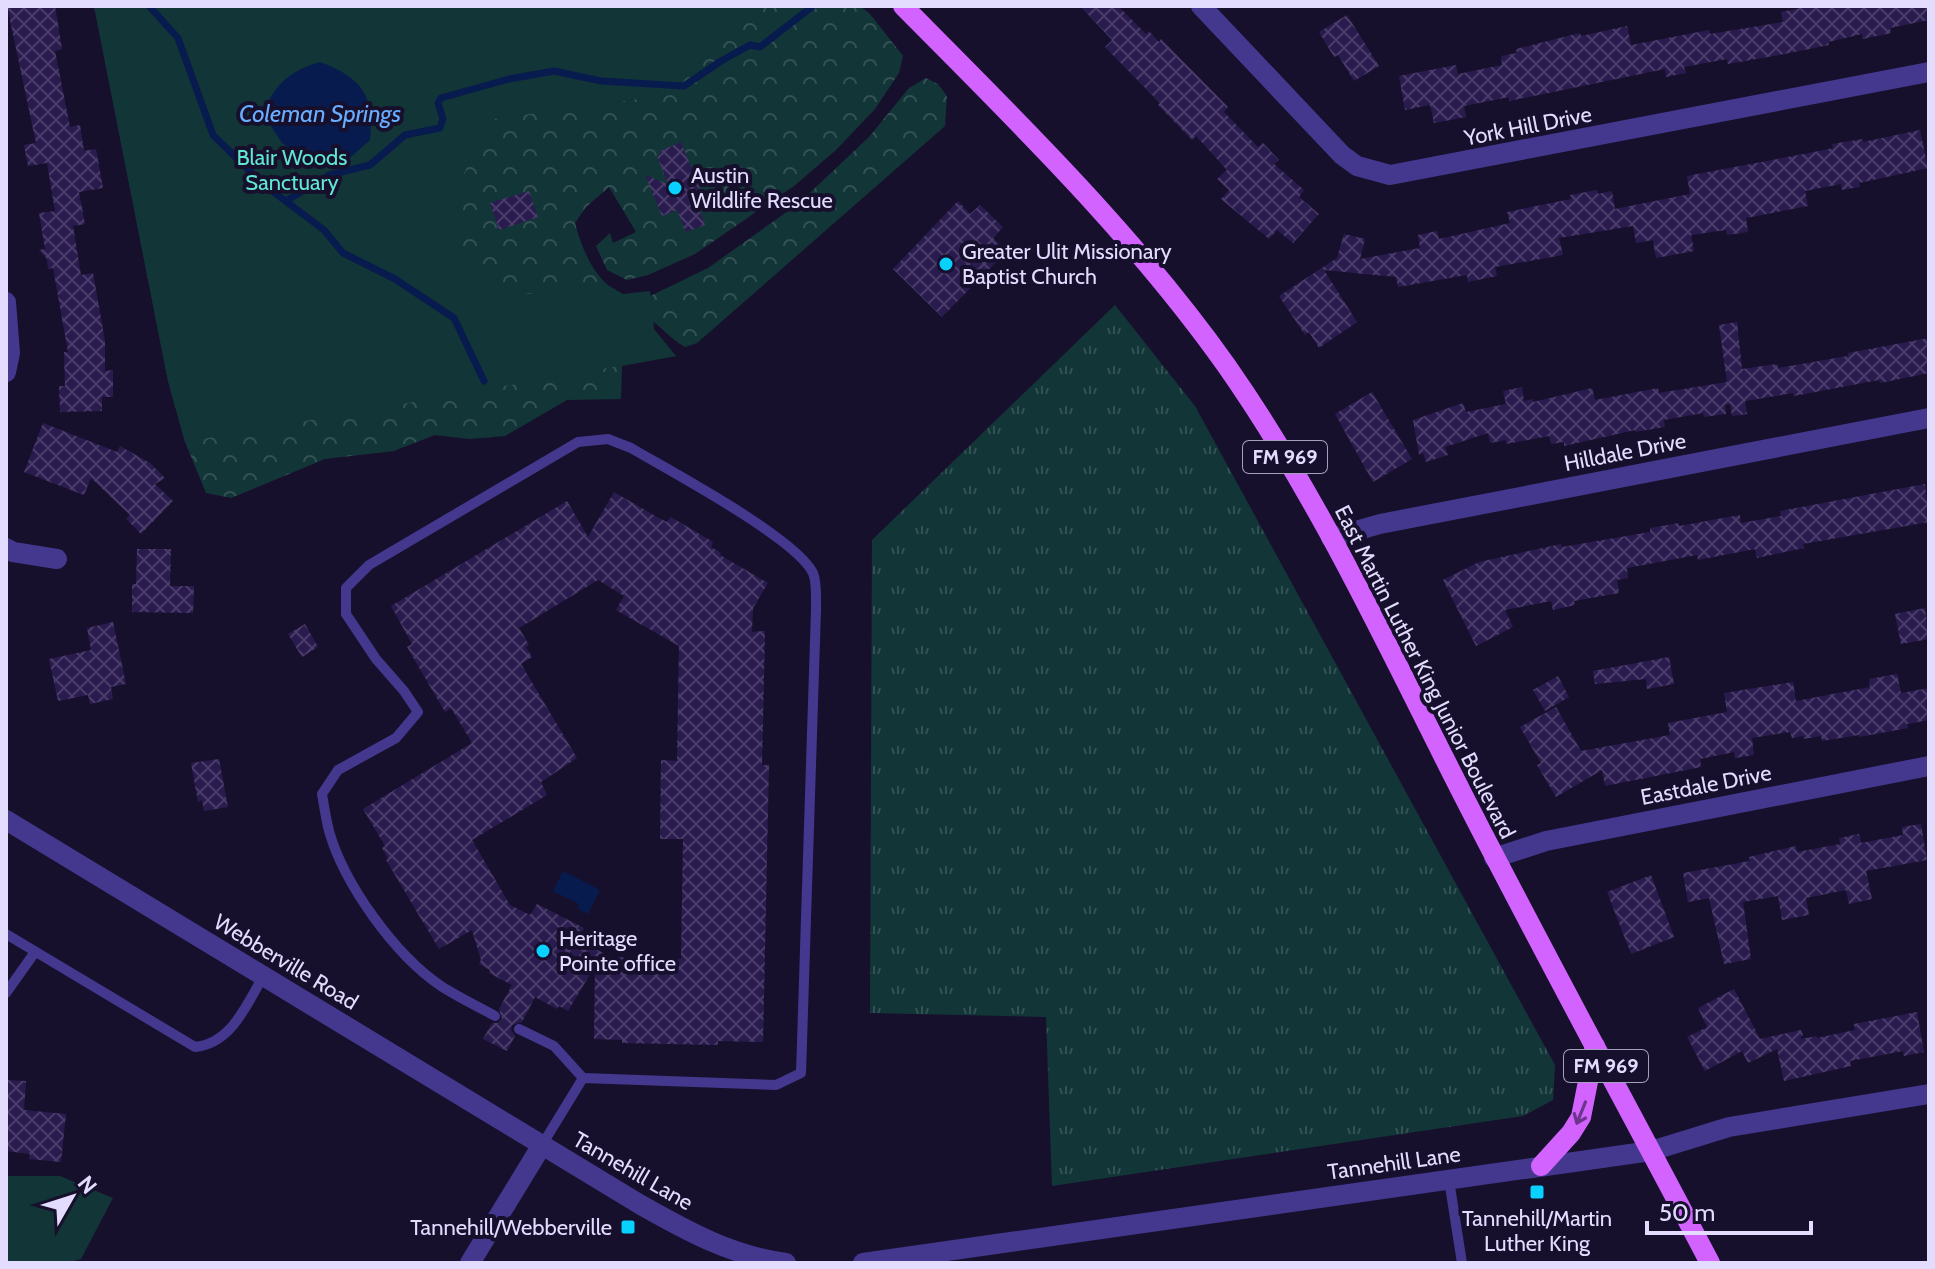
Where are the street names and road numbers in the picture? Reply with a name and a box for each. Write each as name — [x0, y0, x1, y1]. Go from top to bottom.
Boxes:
street label: York Hill Drive — [1461, 100, 1594, 152]
street label: Hilldale Drive — [1562, 427, 1688, 477]
road number: FM 969 — [1243, 441, 1327, 473]
street label: East Martin Luther King Junior Boulevard — [1329, 501, 1521, 843]
street label: Eastdale Drive — [1638, 759, 1774, 811]
street label: Webberville Road — [209, 908, 363, 1016]
road number: FM 969 — [1564, 1050, 1648, 1082]
street label: Tannehill Lane — [568, 1126, 698, 1216]
street label: Tannehill Lane — [1326, 1140, 1462, 1186]

